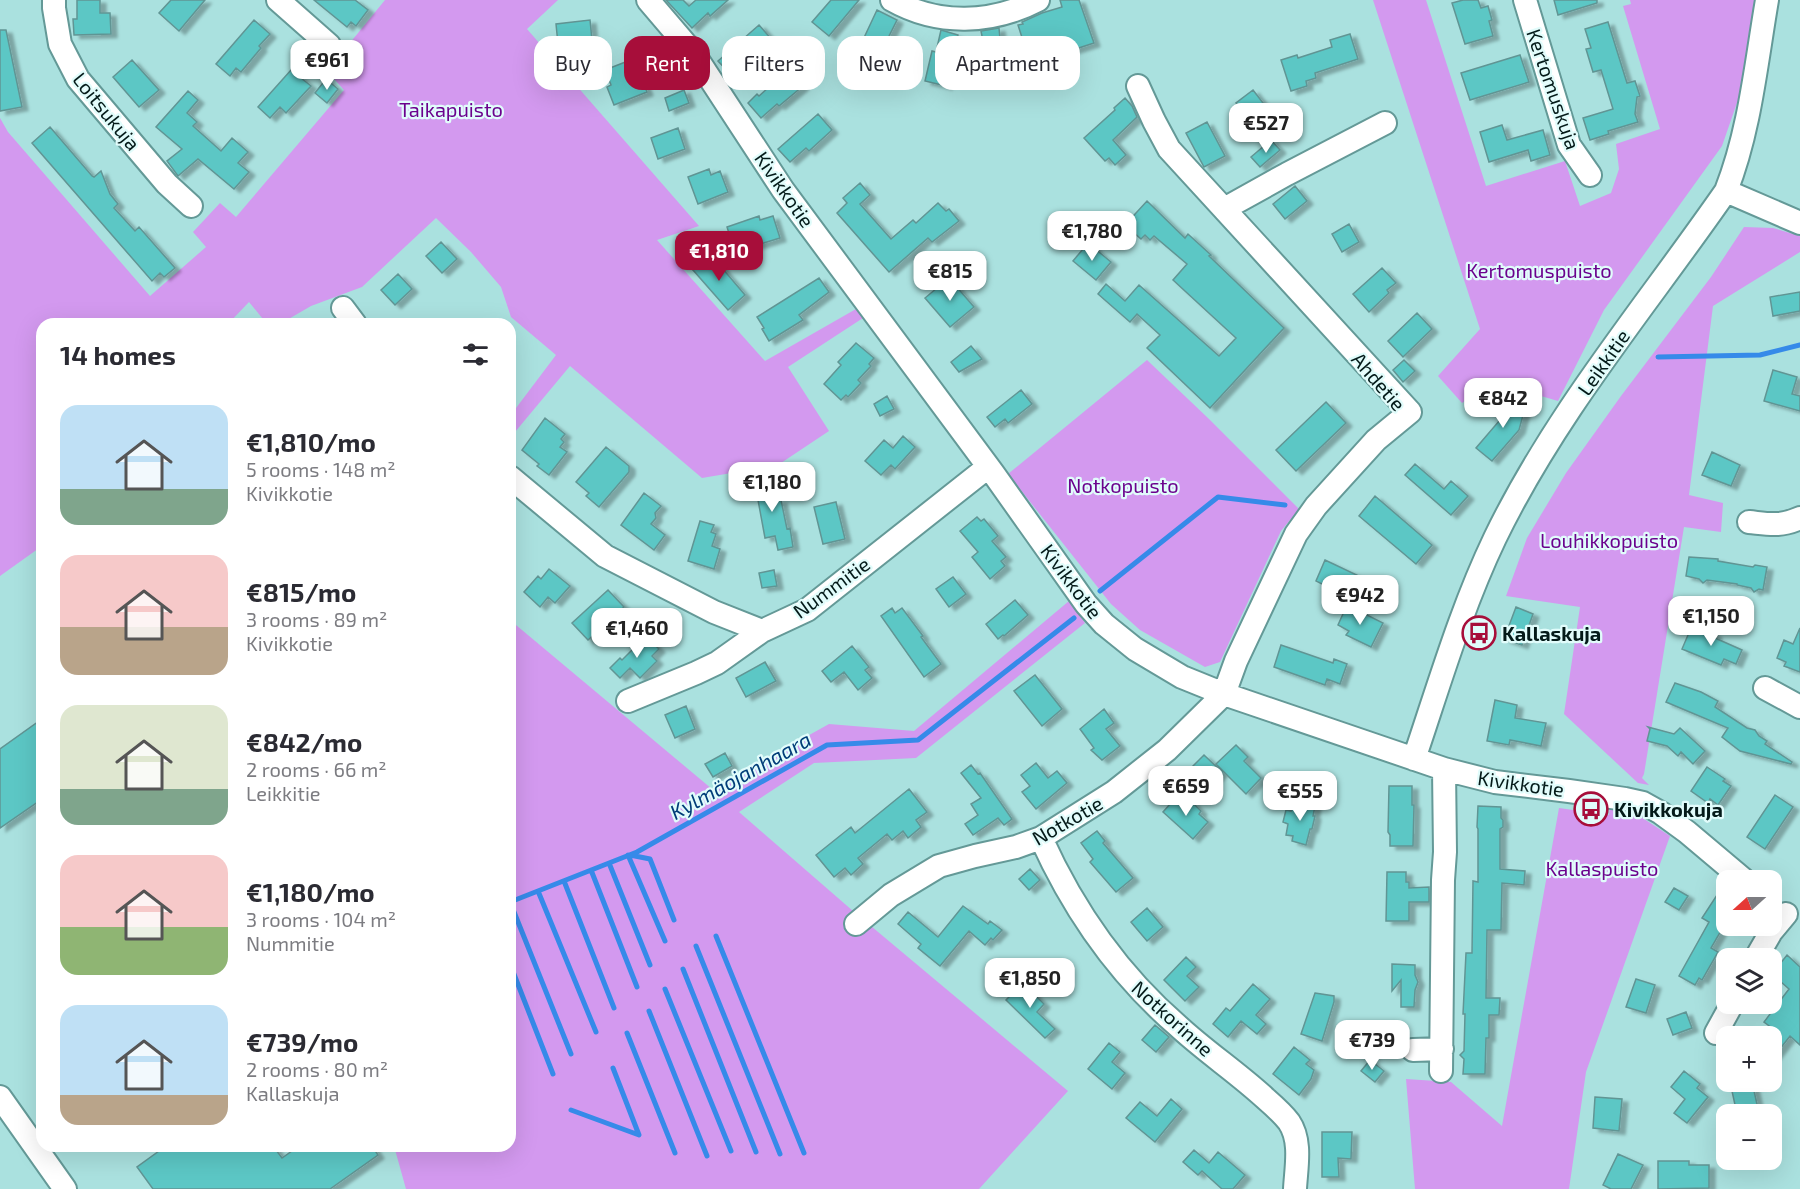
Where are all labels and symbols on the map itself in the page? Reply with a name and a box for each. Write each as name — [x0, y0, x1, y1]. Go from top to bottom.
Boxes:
street label: Kertomuskuja — [1522, 26, 1586, 152]
pin: €961 — [291, 40, 363, 91]
street label: Loitsukuja — [68, 67, 146, 155]
park label: Taikapuisto — [399, 97, 503, 121]
pin: €527 — [1230, 103, 1302, 154]
street label: Kivikkotie — [750, 146, 820, 232]
pin: €1,780 — [1043, 211, 1141, 262]
pin: €1,810 — [670, 231, 768, 282]
pin: €815 — [914, 251, 986, 302]
park label: Kertomuspuisto — [1466, 258, 1612, 282]
street label: Leikkitie — [1572, 325, 1634, 399]
street label: Ahdetie — [1347, 347, 1411, 415]
pin: €842 — [1467, 378, 1539, 429]
pin: €1,180 — [723, 462, 821, 513]
park label: Notkopuisto — [1067, 473, 1179, 497]
park label: Louhikkopuisto — [1540, 528, 1678, 552]
street label: Kivikkotie — [1036, 539, 1108, 623]
street label: Nummitie — [788, 551, 874, 623]
pin: €942 — [1324, 575, 1396, 626]
pin: €1,150 — [1662, 596, 1760, 647]
pin: €1,460 — [588, 608, 686, 659]
bus stop icon: Kallaskuja — [1461, 615, 1497, 651]
place label: Kallaskuja — [1502, 621, 1601, 645]
water label: Kylmäojanhaara — [665, 726, 815, 825]
street label: Kivikkotie — [1476, 765, 1566, 801]
pin: €659 — [1150, 766, 1222, 817]
pin: €555 — [1264, 771, 1336, 822]
street label: Notkotie — [1027, 790, 1107, 850]
bus stop icon: Kivikkokuja — [1573, 791, 1609, 827]
place label: Kivikkokuja — [1614, 797, 1723, 821]
park label: Kallaspuisto — [1546, 856, 1658, 880]
north arrow — [1716, 870, 1782, 936]
pin: €1,850 — [981, 958, 1079, 1009]
street label: Notkorinne — [1127, 975, 1219, 1061]
pin: €739 — [1336, 1020, 1408, 1071]

